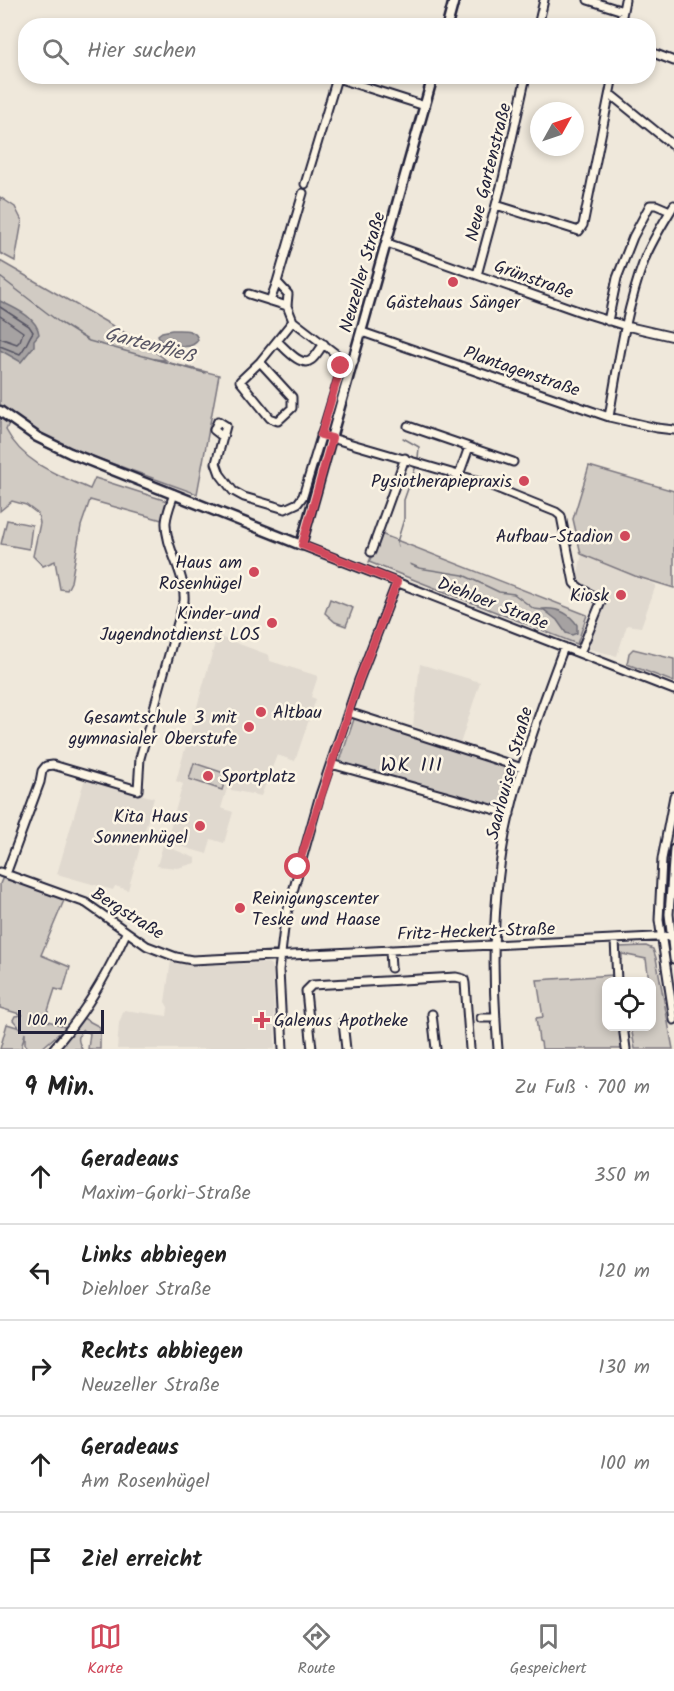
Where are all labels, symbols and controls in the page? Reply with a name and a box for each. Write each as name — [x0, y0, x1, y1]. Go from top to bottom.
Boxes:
search box — [18, 18, 656, 84]
text: Hier suchen — [87, 34, 196, 69]
icon: search — [39, 35, 72, 68]
street label: Neue Gartenstraße — [458, 100, 521, 245]
north arrow — [530, 102, 584, 156]
street label: Neuzeller Straße — [332, 209, 395, 336]
street label: Grünstraße — [490, 253, 577, 308]
marker: Gästehaus Sänger — [446, 275, 460, 289]
place label: Gästehaus Sänger — [386, 289, 521, 318]
water label: Gartenfließ — [101, 319, 200, 374]
street label: Plantagenstraße — [459, 339, 584, 406]
route end — [327, 352, 353, 378]
place label: Pysiotherapiepraxis — [371, 468, 512, 497]
marker: Pysiotherapiepraxis — [517, 474, 531, 488]
place label: Aufbau-Stadion — [496, 523, 613, 552]
marker: Aufbau-Stadion — [618, 529, 632, 543]
place label: Haus am Rosenhügel — [159, 549, 243, 599]
marker: Haus am Rosenhügel — [247, 565, 261, 579]
street label: Diehloer Straße — [433, 570, 552, 639]
place label: Kiosk — [570, 582, 610, 611]
marker: Kiosk — [614, 588, 628, 602]
place label: Kinder-und Jugendnotdienst LOS — [100, 600, 261, 650]
marker: Kinder-und Jugendnotdienst LOS — [265, 616, 279, 630]
place label: Altbau — [273, 699, 322, 728]
place label: Gesamtschule 3 mit gymnasialer Oberstufe — [68, 704, 238, 754]
street label: Saarlouiser Straße — [479, 704, 542, 843]
marker: Altbau — [254, 705, 268, 719]
marker: Gesamtschule 3 mit gymnasialer Oberstufe — [242, 720, 256, 734]
district label: WK III — [380, 750, 444, 782]
place label: Sportplatz — [220, 763, 296, 792]
marker: Sportplatz — [201, 769, 215, 783]
place label: Kita Haus Sonnenhügel — [94, 803, 189, 853]
marker: Kita Haus Sonnenhügel — [193, 819, 207, 833]
route start — [284, 853, 310, 879]
street label: Bergstraße — [85, 880, 170, 948]
place label: Reinigungscenter Teske und Haase — [252, 885, 380, 935]
marker: Reinigungscenter Teske und Haase — [233, 901, 247, 915]
street label: Fritz-Heckert-Straße — [396, 915, 556, 950]
map controls — [602, 977, 656, 1031]
button: locate — [602, 977, 656, 1031]
scale bar — [18, 1007, 104, 1034]
place label: Galenus Apotheke — [274, 1007, 408, 1036]
text: 100 m — [27, 1008, 67, 1033]
marker: Galenus Apotheke — [255, 1013, 269, 1027]
text: 9 Min. — [24, 1067, 94, 1109]
text: Zu Fuß · 700 m — [514, 1072, 650, 1104]
text: Geradeaus — [81, 1143, 179, 1178]
icon: ahead — [24, 1160, 57, 1193]
text: 350 m — [594, 1160, 650, 1192]
text: Maxim-Gorki-Straße — [81, 1178, 251, 1210]
text: Links abbiegen — [81, 1239, 227, 1274]
icon: left — [24, 1256, 57, 1289]
text: 120 m — [598, 1256, 650, 1288]
text: Diehloer Straße — [81, 1274, 211, 1306]
text: Rechts abbiegen — [81, 1335, 243, 1370]
icon: right — [24, 1352, 57, 1385]
text: 130 m — [598, 1352, 650, 1384]
text: Neuzeller Straße — [81, 1370, 219, 1402]
text: Geradeaus — [81, 1431, 179, 1466]
icon: ahead — [24, 1448, 57, 1481]
text: 100 m — [600, 1448, 650, 1480]
text: Am Rosenhügel — [81, 1466, 210, 1498]
text: Ziel erreicht — [81, 1543, 202, 1578]
icon: arrive — [24, 1544, 57, 1577]
tab: Karte — [87, 1620, 123, 1681]
tab: Route — [298, 1620, 335, 1681]
tab: Gespeichert — [510, 1620, 587, 1681]

